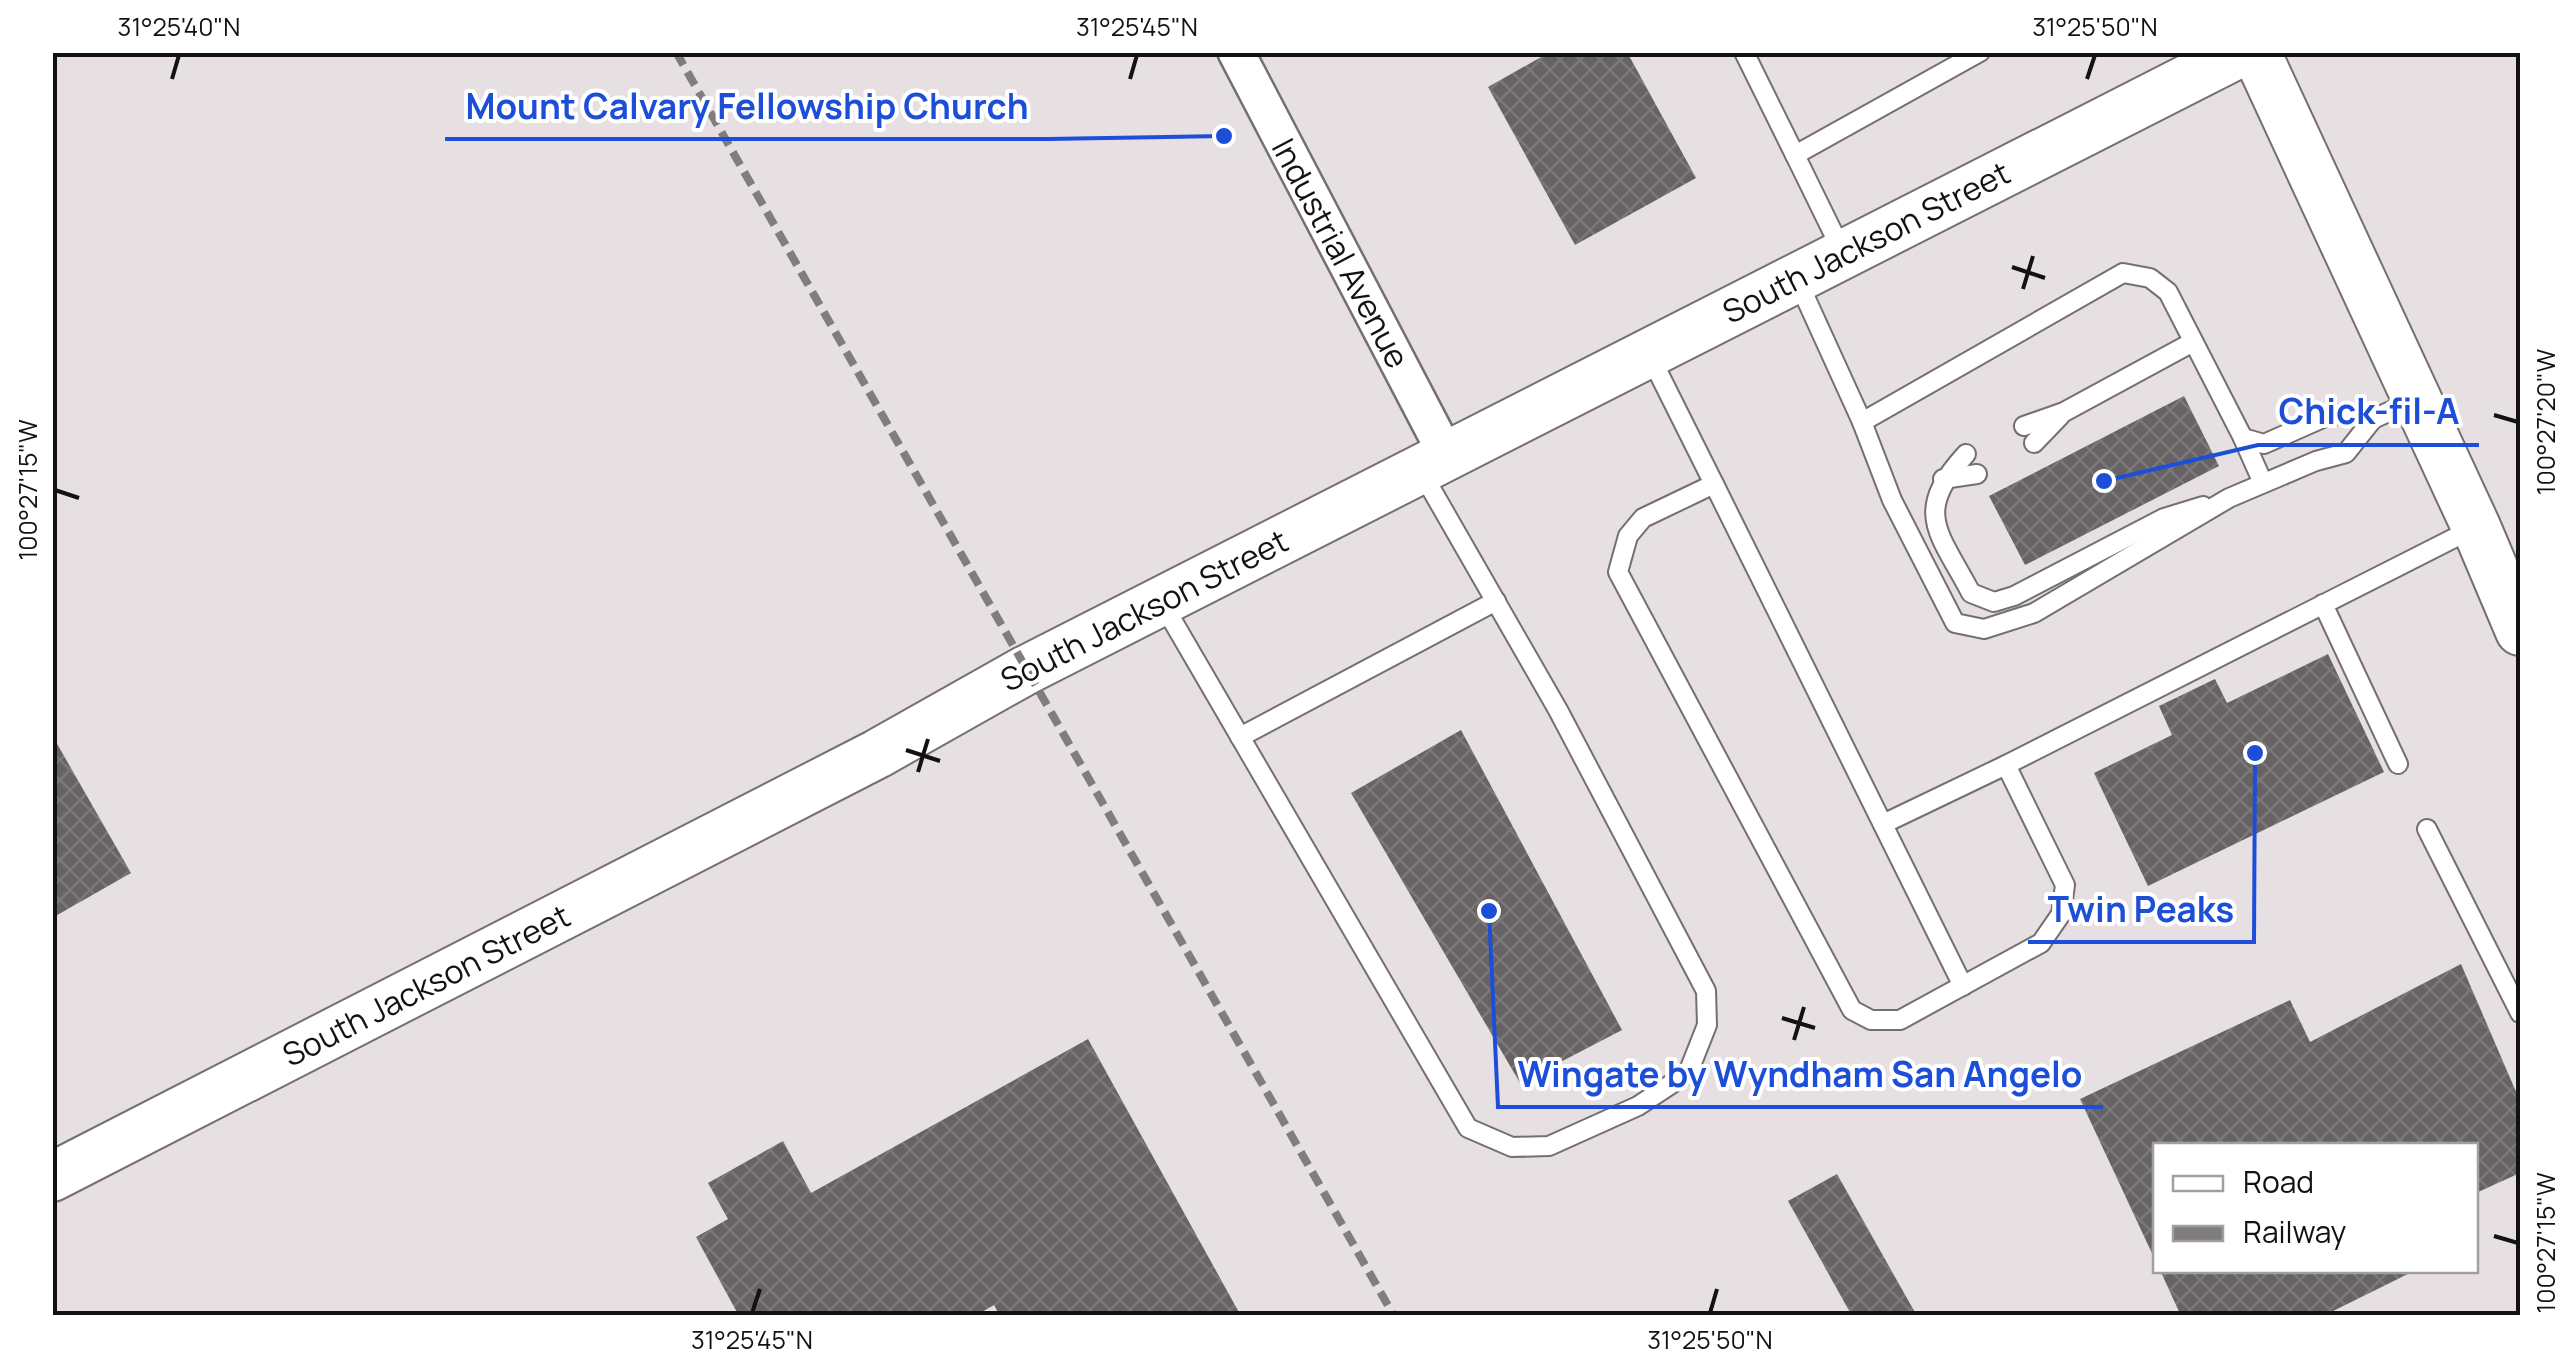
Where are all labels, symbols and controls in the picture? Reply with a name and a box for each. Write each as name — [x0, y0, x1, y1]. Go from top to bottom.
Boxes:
text: 31°25'40"N — [118, 9, 240, 44]
text: 31°25'45"N — [1076, 9, 1198, 44]
text: 31°25'50"N — [2032, 9, 2158, 44]
callout: Mount Calvary Fellowship Church — [445, 74, 1048, 139]
text: Mount Calvary Fellowship Church — [465, 82, 1029, 130]
street label: Industrial Avenue — [1262, 130, 1420, 376]
street label: South Jackson Street — [1715, 150, 2017, 334]
text: 100°27'20"W — [2528, 349, 2563, 495]
callout: Chick-fil-A — [2258, 380, 2479, 445]
text: Chick-fil-A — [2278, 387, 2460, 435]
text: 100°27'15"W — [10, 419, 45, 561]
street label: South Jackson Street — [993, 518, 1295, 702]
callout: Twin Peaks — [2028, 877, 2254, 942]
text: Twin Peaks — [2048, 885, 2234, 933]
street label: South Jackson Street — [275, 893, 577, 1077]
callout: Wingate by Wyndham San Angelo — [1498, 1042, 2103, 1107]
text: Wingate by Wyndham San Angelo — [1518, 1050, 2082, 1098]
legend — [2153, 1143, 2478, 1273]
text: Road — [2243, 1161, 2314, 1202]
text: 100°27'15"W — [2528, 1172, 2563, 1314]
text: Railway — [2243, 1211, 2346, 1252]
text: 31°25'45"N — [691, 1322, 813, 1357]
text: 31°25'50"N — [1647, 1322, 1773, 1357]

